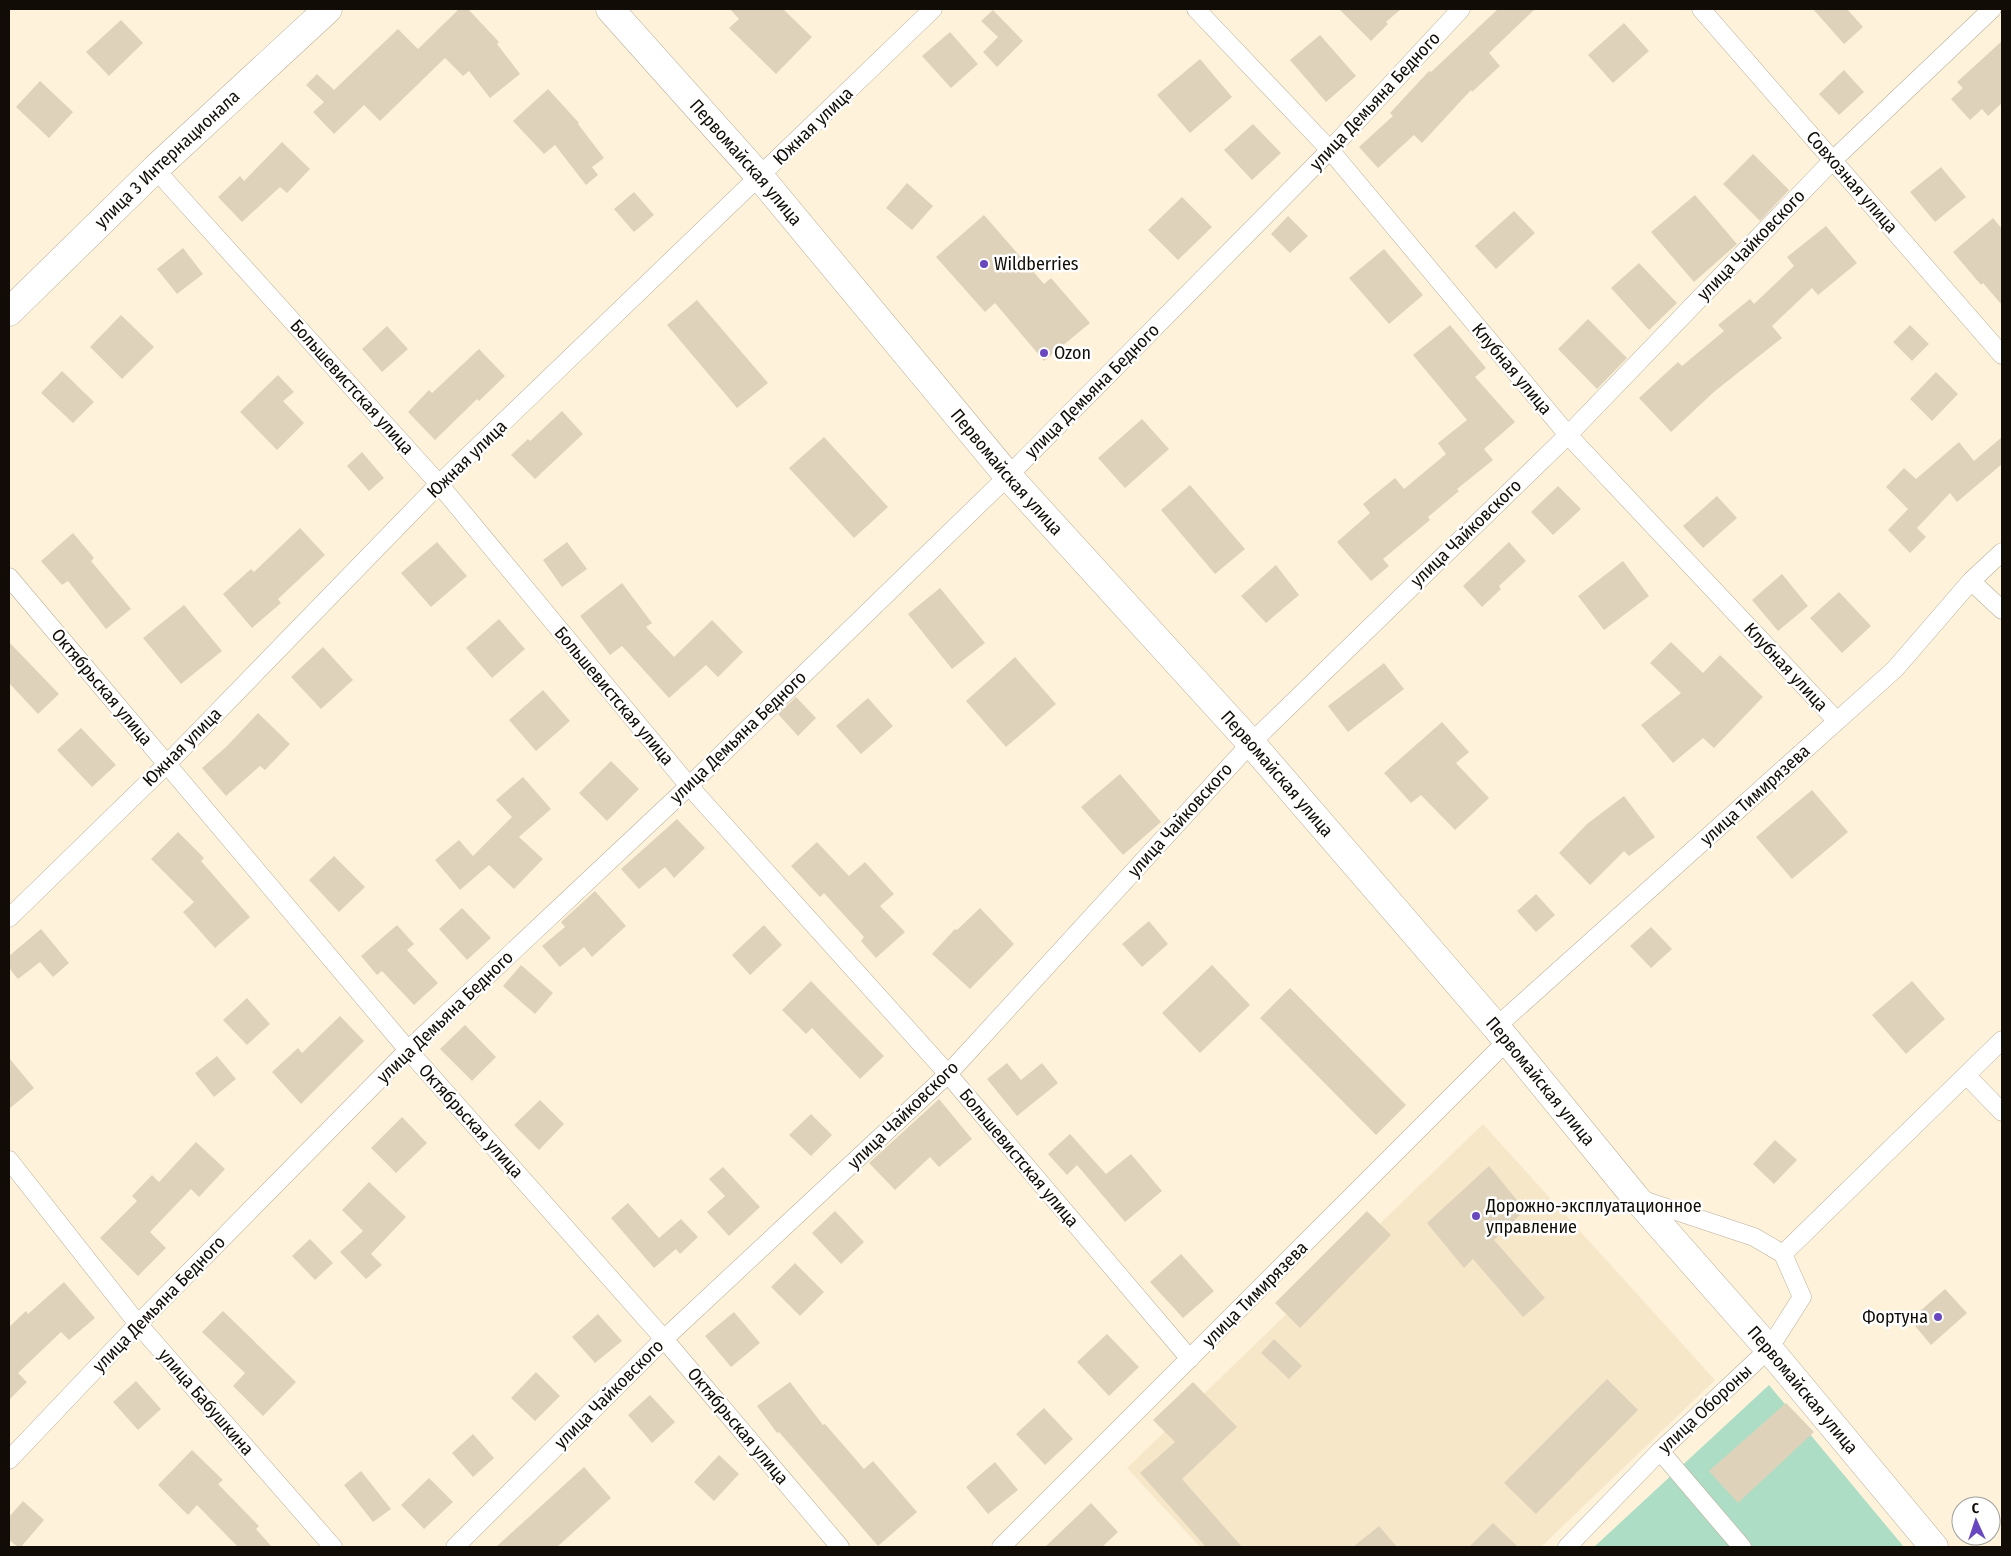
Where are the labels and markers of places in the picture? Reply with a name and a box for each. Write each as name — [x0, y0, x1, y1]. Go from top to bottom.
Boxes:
place label: Wildberries — [994, 253, 1079, 275]
marker: Wildberries — [978, 258, 990, 270]
place label: Ozon — [1054, 342, 1091, 364]
marker: Ozon — [1038, 347, 1050, 359]
place label: Дорожно-эксплуатационное управление — [1485, 1195, 1702, 1238]
marker: Дорожно-эксплуатационное управление — [1470, 1210, 1482, 1222]
place label: Фортуна — [1862, 1306, 1928, 1328]
marker: Фортуна — [1932, 1311, 1944, 1323]

